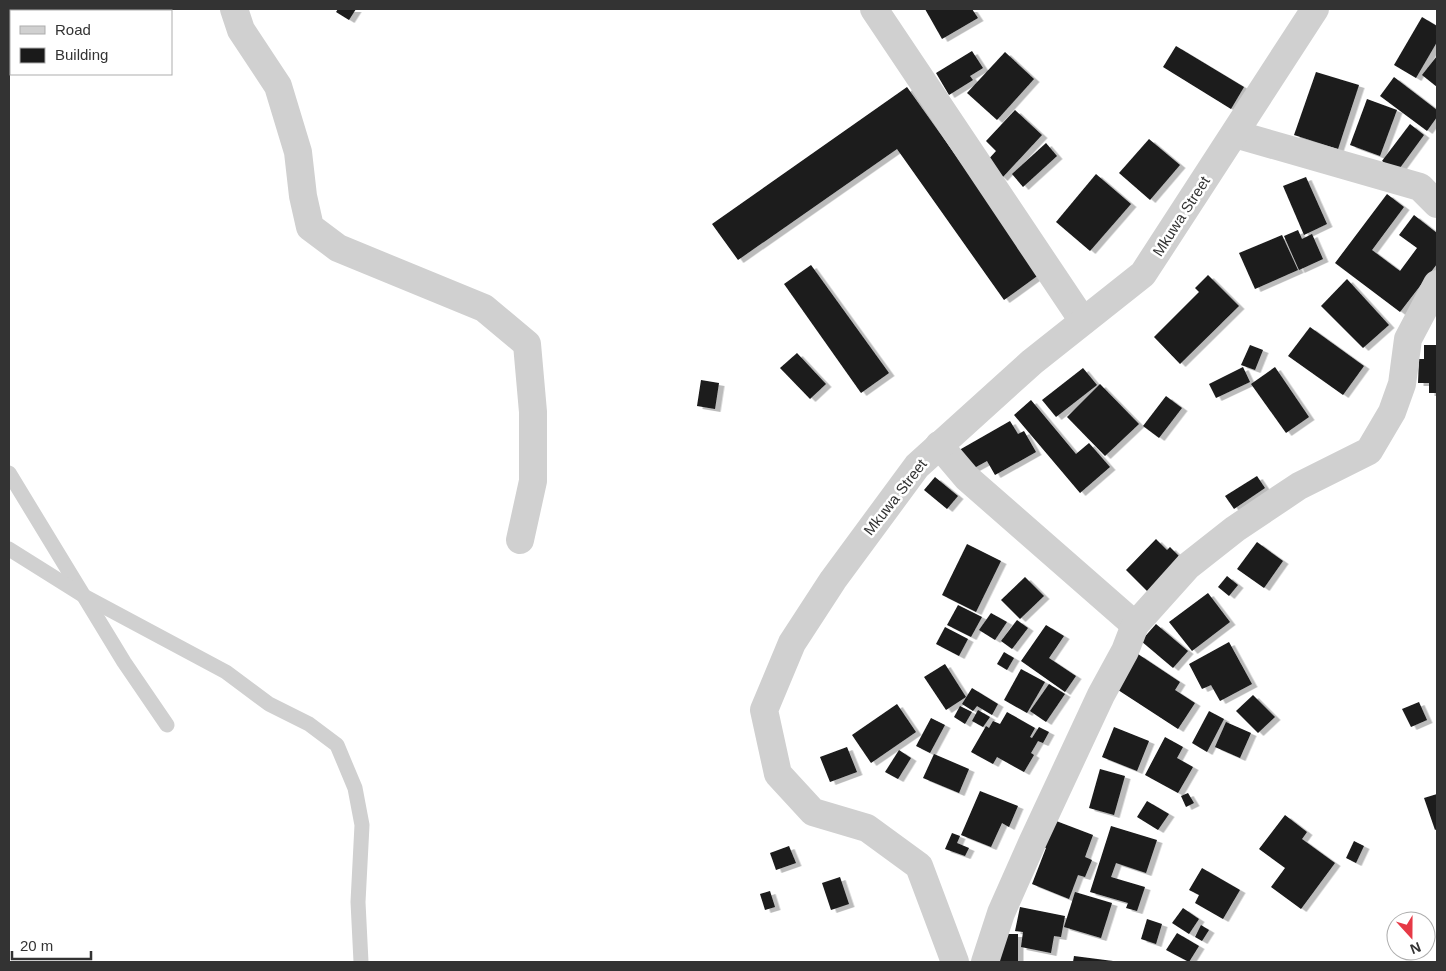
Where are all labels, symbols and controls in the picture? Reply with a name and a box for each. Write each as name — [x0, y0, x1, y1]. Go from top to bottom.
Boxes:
legend — [10, 10, 172, 75]
text: Road — [55, 21, 91, 38]
text: Building — [55, 46, 108, 63]
street label: Mkuwa Street — [1149, 172, 1214, 259]
street label: Mkuwa Street — [860, 455, 930, 538]
north arrow — [1386, 911, 1436, 961]
scale bar — [12, 928, 91, 960]
text: 20 m — [20, 937, 53, 954]
text: N — [1408, 939, 1423, 957]

